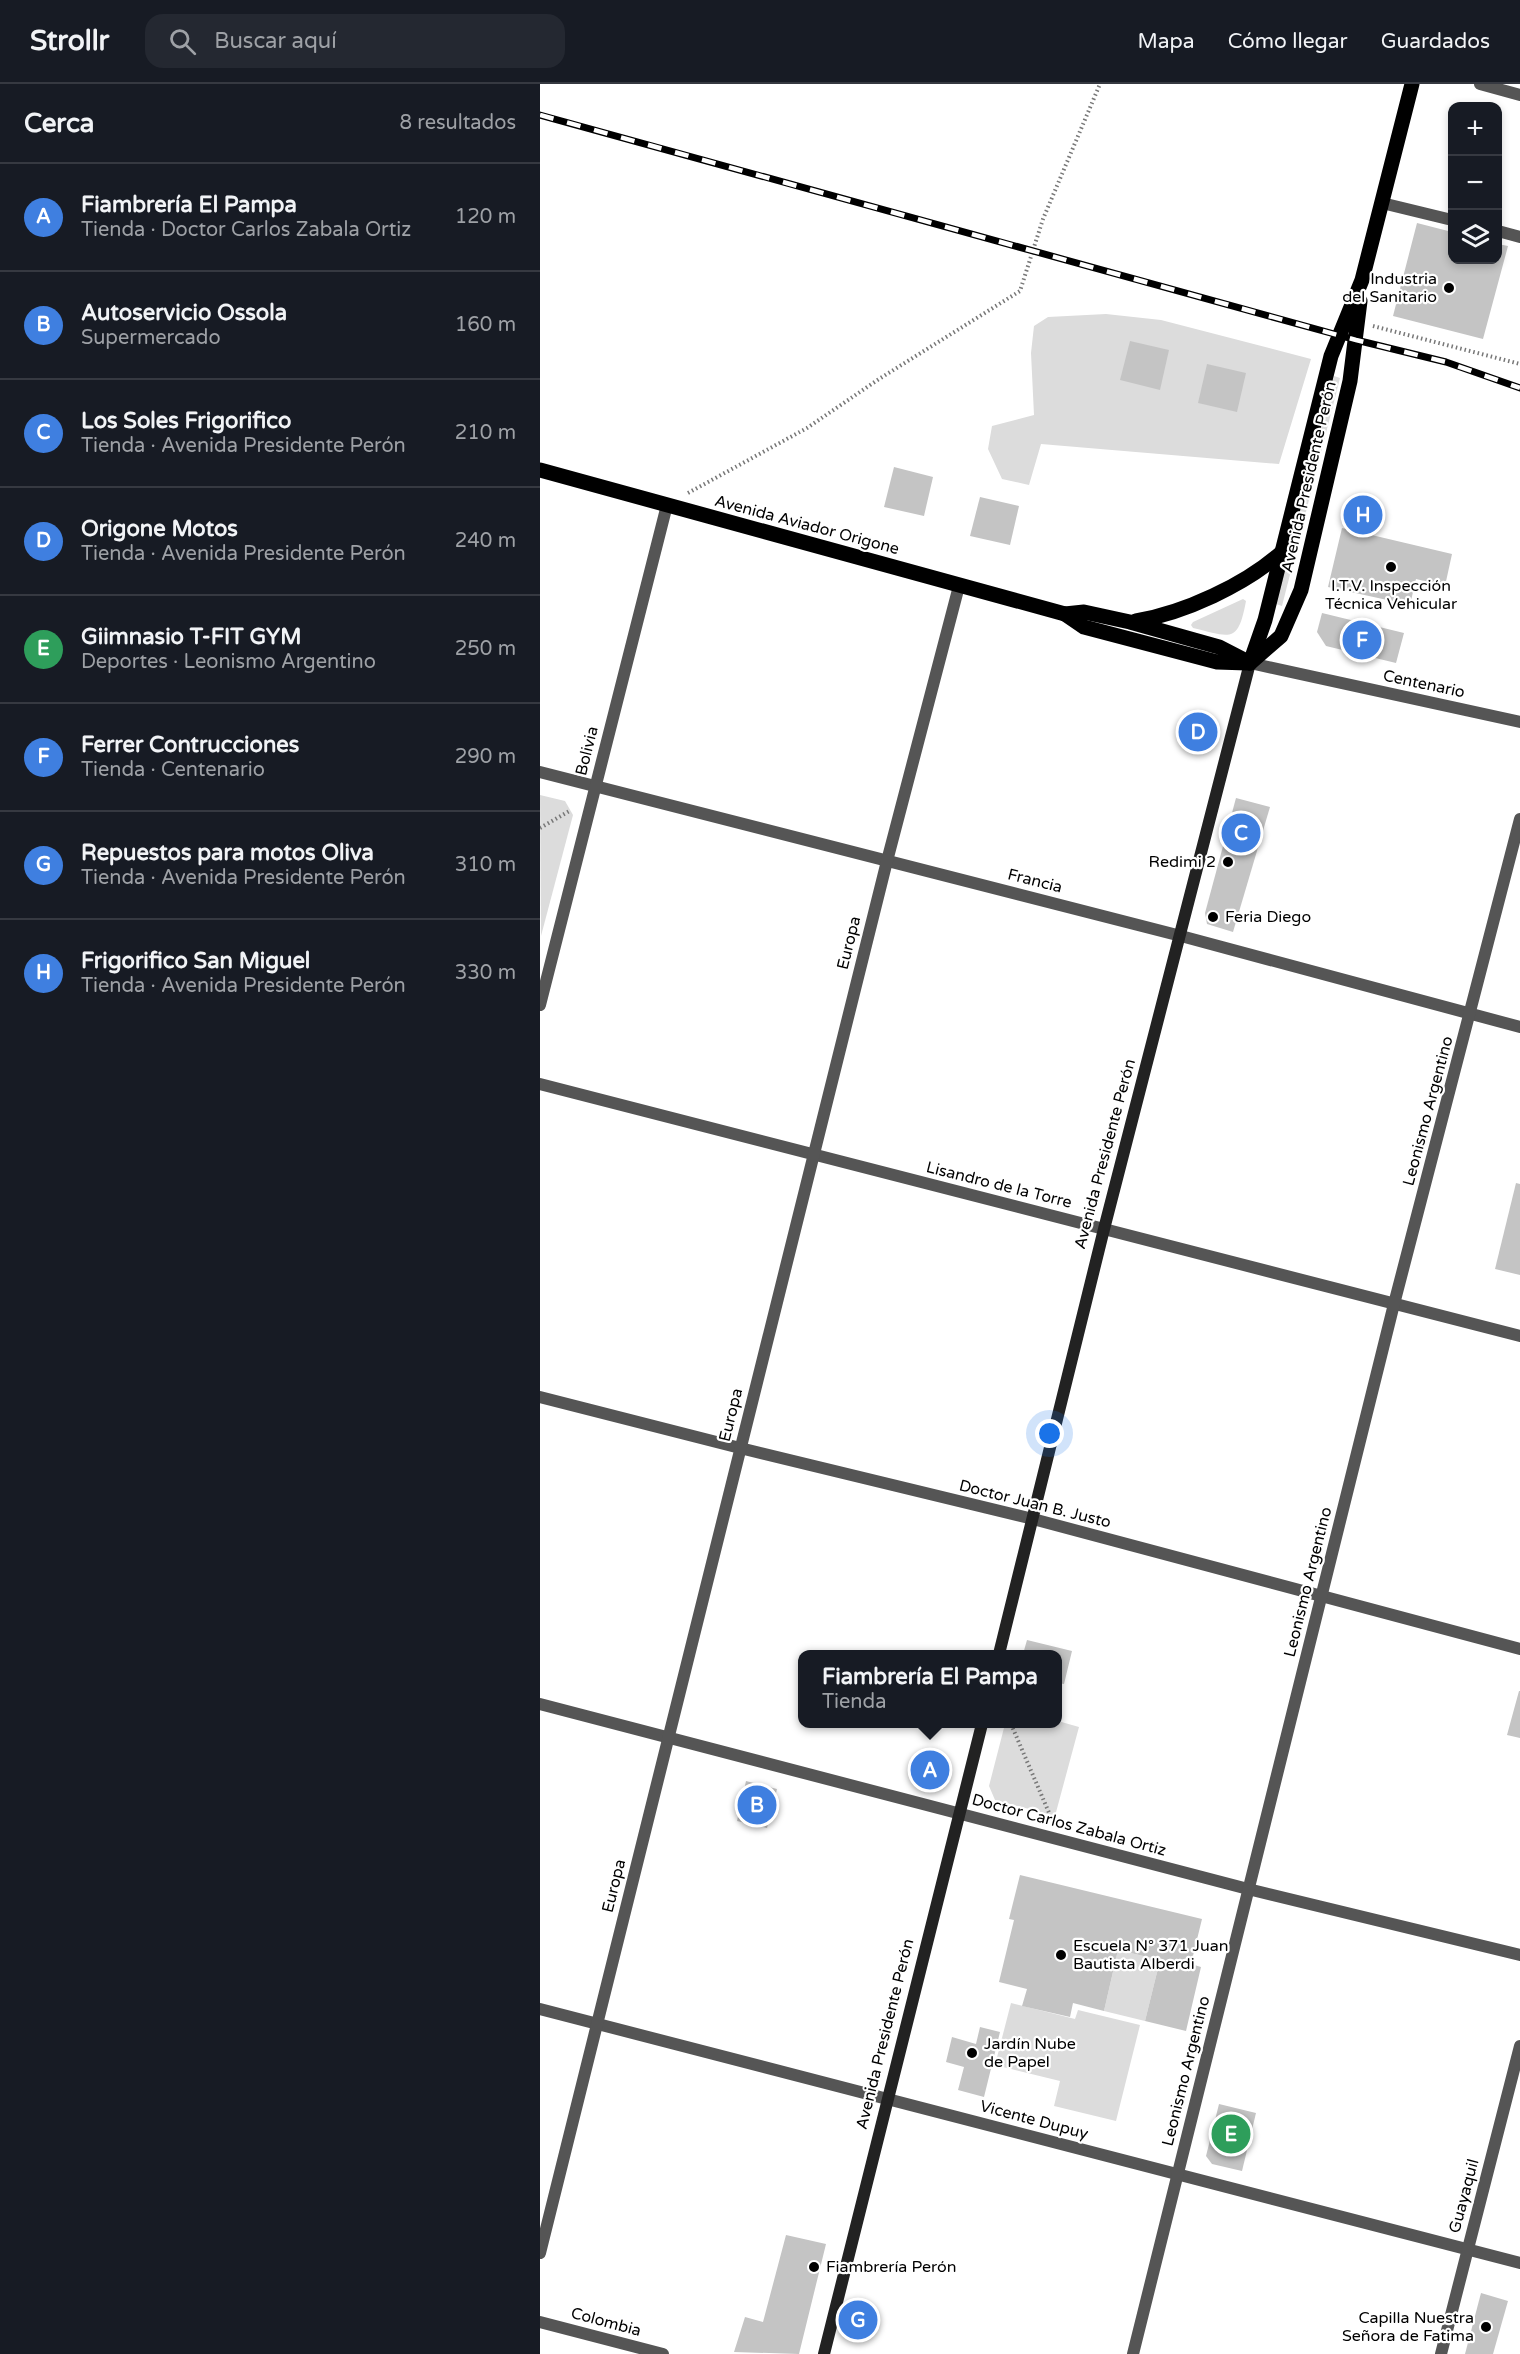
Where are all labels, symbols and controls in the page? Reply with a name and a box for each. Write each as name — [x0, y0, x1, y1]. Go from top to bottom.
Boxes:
search box — [145, 14, 565, 68]
text: Strollr — [30, 24, 109, 58]
icon: search — [166, 25, 199, 58]
text: Buscar aquí — [214, 28, 337, 54]
text: Mapa — [1137, 29, 1195, 54]
text: Cómo llegar — [1228, 29, 1348, 54]
text: Guardados — [1381, 29, 1490, 54]
map controls — [1448, 102, 1502, 264]
button: + — [1448, 102, 1502, 156]
text: Cerca — [24, 108, 94, 139]
text: 8 resultados — [400, 111, 516, 135]
button: − — [1448, 156, 1502, 210]
text: Fiambrería El Pampa — [81, 192, 297, 218]
text: A — [36, 205, 51, 229]
text: 120 m — [455, 205, 516, 229]
button: layers — [1448, 210, 1502, 264]
text: Tienda · Doctor Carlos Zabala Ortiz — [81, 218, 411, 242]
place label: Industria del Sanitario — [1342, 269, 1437, 307]
marker: Industria del Sanitario — [1442, 281, 1456, 295]
text: Autoservicio Ossola — [81, 300, 287, 326]
text: B — [37, 313, 50, 337]
text: 160 m — [455, 313, 516, 337]
text: Supermercado — [81, 326, 221, 350]
street label: Avenida Presidente Perón — [1277, 379, 1341, 575]
text: Los Soles Frigorifico — [81, 408, 291, 434]
text: C — [37, 421, 50, 445]
text: 210 m — [455, 421, 516, 445]
text: Tienda · Avenida Presidente Perón — [81, 434, 406, 458]
street label: Avenida Aviador Origone — [713, 491, 901, 559]
pin: H — [1344, 492, 1382, 538]
text: Origone Motos — [81, 516, 238, 542]
text: D — [36, 529, 51, 553]
text: 240 m — [455, 529, 516, 553]
text: Tienda · Avenida Presidente Perón — [81, 542, 406, 566]
marker: I.T.V. Inspección Técnica Vehicular — [1384, 560, 1398, 574]
place label: I.T.V. Inspección Técnica Vehicular — [1325, 576, 1458, 614]
pin: F — [1342, 618, 1382, 662]
text: Giimnasio T-FIT GYM — [81, 624, 301, 650]
text: E — [37, 637, 50, 661]
text: 250 m — [455, 637, 516, 661]
text: Deportes · Leonismo Argentino — [81, 650, 376, 674]
street label: Centenario — [1381, 666, 1467, 702]
pin: D — [1178, 710, 1218, 754]
street label: Bolivia — [571, 724, 603, 778]
text: Ferrer Contrucciones — [81, 732, 299, 758]
text: F — [37, 745, 50, 769]
text: 290 m — [455, 745, 516, 769]
text: Tienda · Centenario — [81, 758, 265, 782]
pin: C — [1222, 810, 1260, 855]
text: Repuestos para motos Oliva — [81, 840, 374, 866]
place label: Redimi 2 — [1149, 852, 1216, 872]
text: G — [36, 853, 51, 877]
text: 310 m — [455, 853, 516, 877]
marker: Redimi 2 — [1221, 855, 1235, 869]
street label: Francia — [1006, 865, 1064, 897]
text: Tienda · Avenida Presidente Perón — [81, 866, 406, 890]
place label: Feria Diego — [1225, 907, 1311, 927]
marker: Feria Diego — [1206, 910, 1220, 924]
street label: Europa — [833, 914, 865, 972]
text: Frigorifico San Miguel — [81, 948, 310, 974]
text: H — [36, 961, 51, 985]
text: 330 m — [455, 961, 516, 985]
text: Tienda · Avenida Presidente Perón — [81, 974, 406, 998]
street label: Leonismo Argentino — [1398, 1034, 1458, 1188]
street label: Avenida Presidente Perón — [1070, 1057, 1140, 1251]
street label: Lisandro de la Torre — [924, 1157, 1074, 1213]
street label: Europa — [715, 1386, 747, 1444]
your location — [1035, 1419, 1064, 1448]
street label: Doctor Juan B. Justo — [957, 1475, 1113, 1533]
street label: Leonismo Argentino — [1280, 1505, 1336, 1659]
popup — [798, 1650, 1062, 1728]
text: Fiambrería El Pampa — [822, 1664, 1038, 1690]
text: Tienda — [822, 1690, 886, 1714]
pin: A — [910, 1748, 950, 1792]
pin: B — [738, 1782, 776, 1828]
street label: Doctor Carlos Zabala Ortiz — [970, 1789, 1168, 1861]
street label: Europa — [598, 1857, 630, 1915]
place label: Escuela N° 371 Juan Bautista Alberdi — [1073, 1936, 1229, 1974]
street label: Avenida Presidente Perón — [852, 1937, 918, 2131]
marker: Escuela N° 371 Juan Bautista Alberdi — [1054, 1948, 1068, 1962]
street label: Leonismo Argentino — [1158, 1994, 1214, 2148]
place label: Jardín Nube de Papel — [984, 2034, 1076, 2072]
marker: Jardín Nube de Papel — [965, 2046, 979, 2060]
street label: Vicente Dupuy — [978, 2096, 1091, 2144]
pin: E — [1212, 2112, 1250, 2156]
street label: Guayaquil — [1445, 2157, 1483, 2235]
place label: Fiambrería Perón — [826, 2257, 956, 2277]
marker: Fiambrería Perón — [807, 2260, 821, 2274]
pin: G — [838, 2298, 878, 2342]
street label: Colombia — [569, 2303, 643, 2341]
place label: Capilla Nuestra Señora de Fatima — [1342, 2308, 1474, 2346]
marker: Capilla Nuestra Señora de Fatima — [1479, 2320, 1493, 2334]

